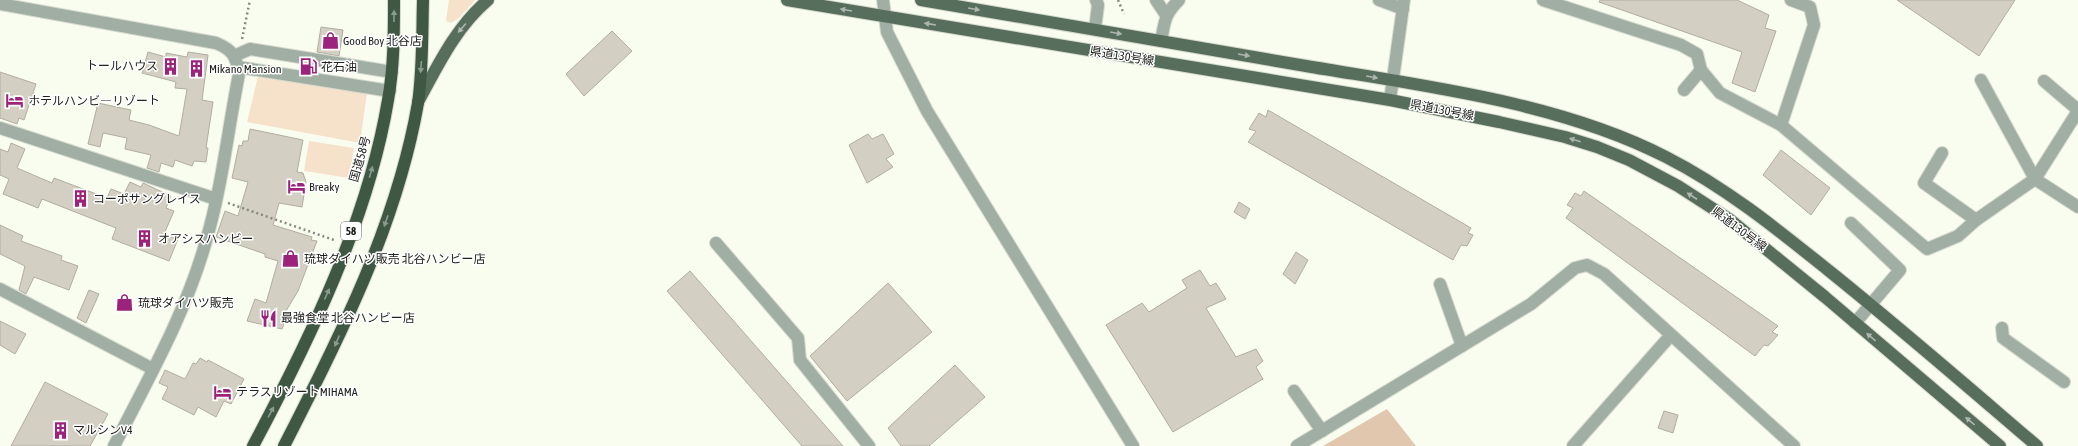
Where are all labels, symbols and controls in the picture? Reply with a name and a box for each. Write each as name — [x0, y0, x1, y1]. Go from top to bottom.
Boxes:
one-way arrow — [967, 6, 980, 12]
one-way arrow — [840, 7, 852, 13]
one-way arrow — [390, 10, 397, 22]
one-way arrow — [924, 20, 936, 26]
one-way arrow — [457, 23, 466, 33]
one-way arrow — [1109, 30, 1122, 36]
shop icon: Good Boy 北谷店 — [320, 31, 340, 51]
place label: Good Boy 北谷店 — [343, 34, 422, 48]
street label: 県道130号線 — [1089, 44, 1155, 68]
one-way arrow — [1238, 52, 1250, 58]
building icon: トールハウス — [161, 56, 181, 76]
fuel station icon: 花石油 — [298, 57, 318, 77]
place label: トールハウス — [86, 59, 158, 73]
building icon: Mikano Mansion — [186, 59, 206, 79]
place label: 花石油 — [321, 60, 357, 74]
one-way arrow — [417, 61, 424, 73]
place label: Mikano Mansion — [209, 62, 282, 76]
one-way arrow — [1366, 74, 1378, 80]
hotel icon: ホテルハンビ―リゾート — [5, 91, 25, 111]
place label: ホテルハンビ―リゾート — [28, 94, 160, 108]
street label: 県道130号線 — [1409, 97, 1475, 123]
street label: 国道58号 — [347, 134, 373, 184]
one-way arrow — [1569, 137, 1581, 143]
one-way arrow — [368, 165, 374, 177]
hotel icon: Breaky — [286, 177, 306, 197]
place label: Breaky — [309, 180, 340, 194]
building icon: コーポサングレイス — [70, 189, 90, 209]
place label: コーポサングレイス — [93, 192, 201, 206]
one-way arrow — [1686, 192, 1698, 199]
street label: 県道130号線 — [1709, 204, 1769, 254]
one-way arrow — [383, 215, 389, 227]
road number: 58 — [341, 222, 361, 240]
building icon: オアシスハンビー — [135, 229, 155, 249]
place label: オアシスハンビー — [158, 232, 254, 246]
shop icon: 琉球ダイハツ販売 北谷ハンビー店 — [281, 249, 301, 269]
place label: 琉球ダイハツ販売 北谷ハンビー店 — [304, 252, 485, 266]
one-way arrow — [324, 287, 330, 299]
shop icon: 琉球ダイハツ販売 — [115, 293, 135, 313]
place label: 琉球ダイハツ販売 — [138, 296, 234, 310]
restaurant icon: 最強食堂 北谷ハンビー店 — [258, 308, 278, 328]
place label: 最強食堂 北谷ハンビー店 — [281, 311, 415, 325]
one-way arrow — [1866, 332, 1876, 341]
one-way arrow — [334, 335, 340, 346]
hotel icon: テラスリゾートMIHAMA — [213, 382, 233, 402]
place label: テラスリゾートMIHAMA — [236, 385, 358, 399]
one-way arrow — [268, 406, 275, 417]
one-way arrow — [1965, 416, 1976, 425]
building icon: マルシンV4 — [50, 420, 70, 440]
place label: マルシンV4 — [73, 423, 133, 437]

